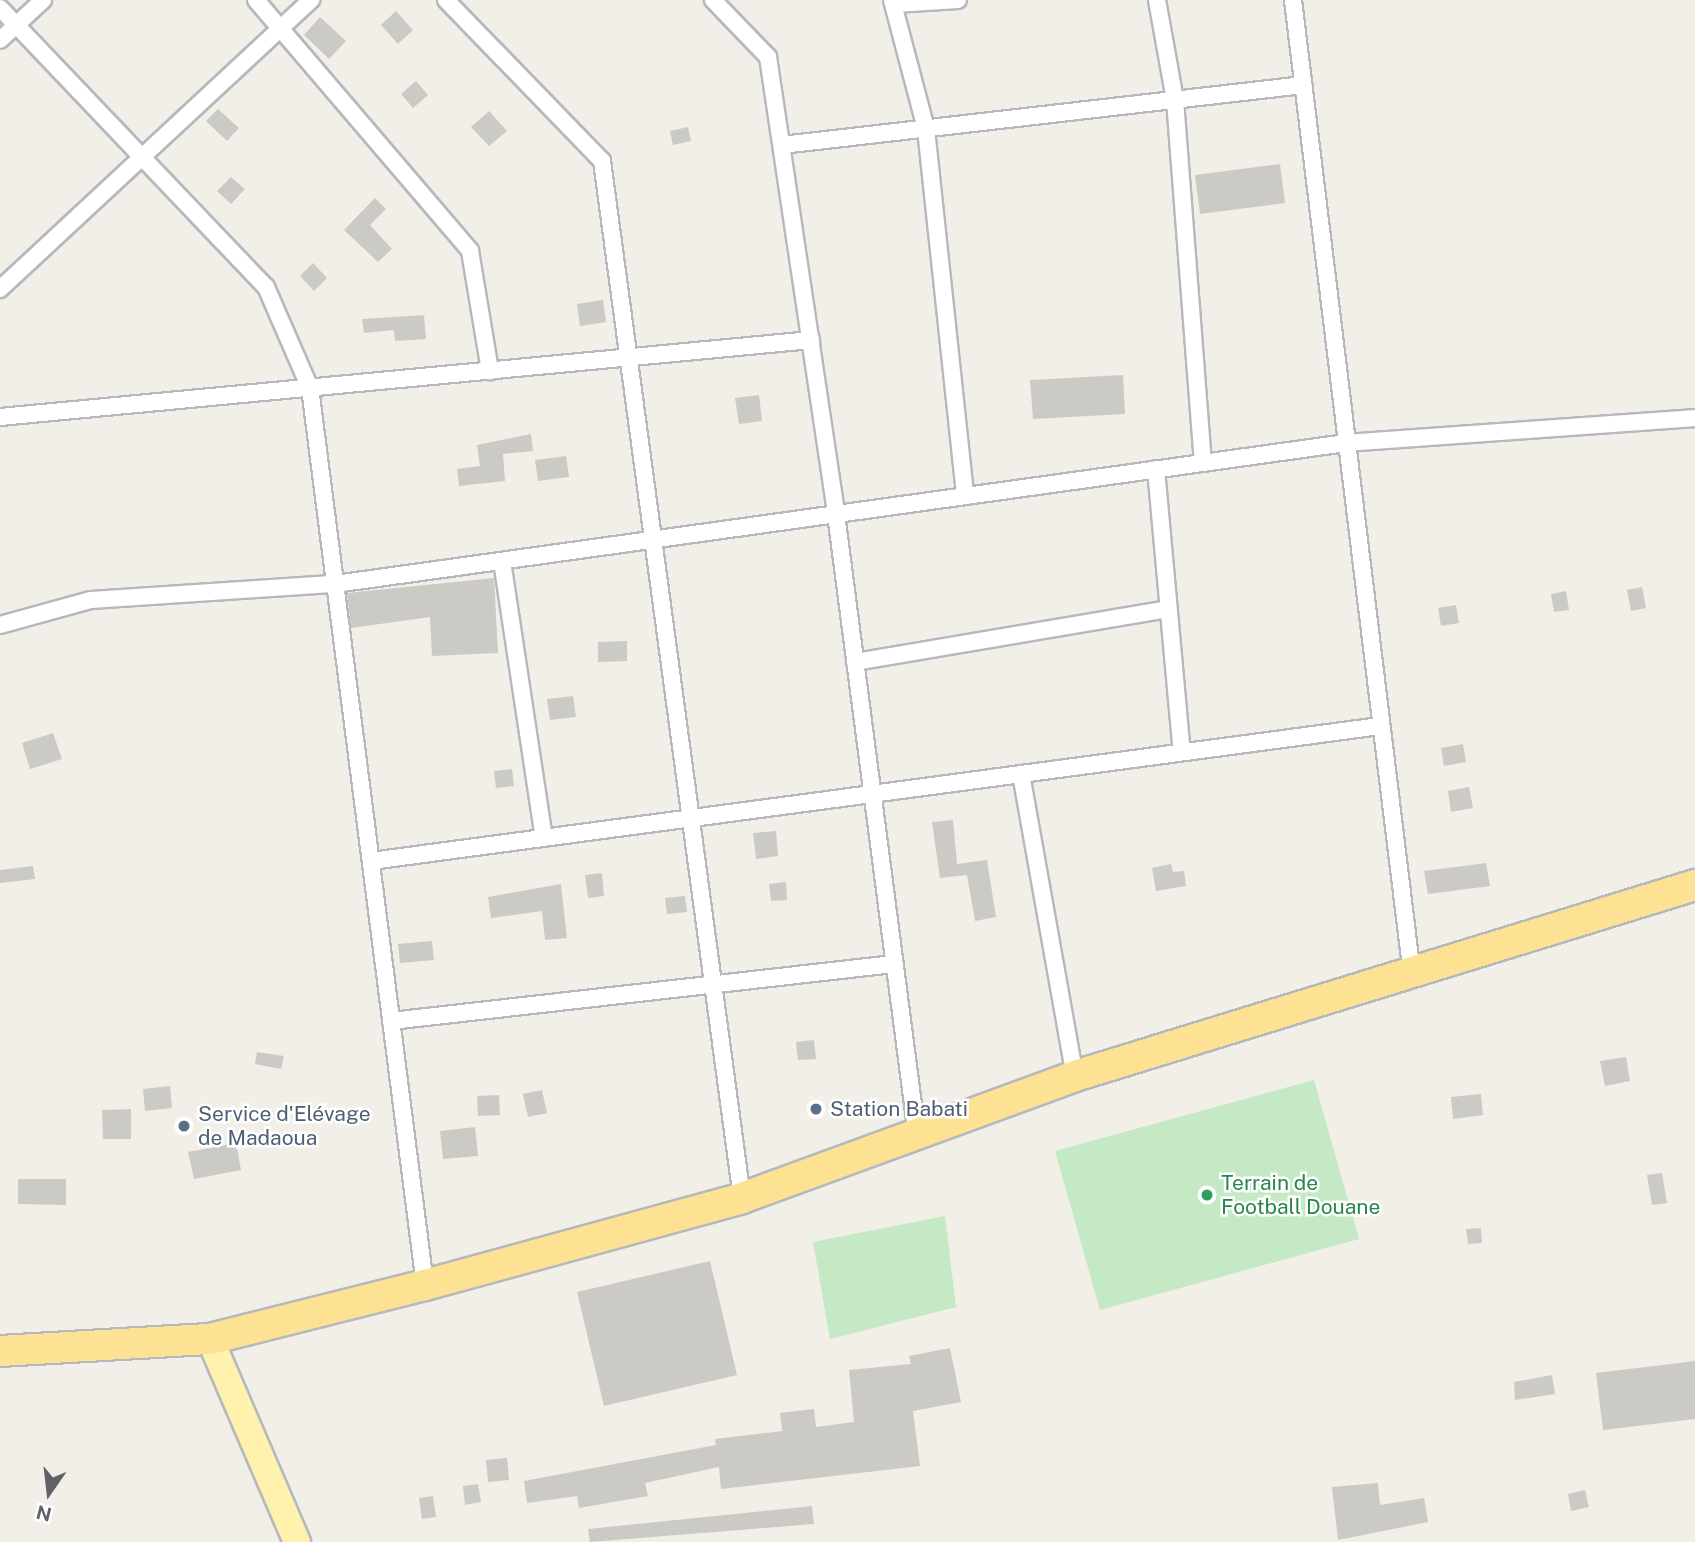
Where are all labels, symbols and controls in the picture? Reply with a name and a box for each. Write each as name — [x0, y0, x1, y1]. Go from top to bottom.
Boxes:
place label: Station Babati — [830, 1096, 968, 1122]
place label: Service d'Elévage de Madaoua — [198, 1101, 371, 1151]
marker: Station Babati — [808, 1101, 824, 1117]
marker: Service d'Elévage de Madaoua — [176, 1118, 192, 1134]
place label: Terrain de Football Douane — [1221, 1170, 1380, 1220]
marker: Terrain de Football Douane — [1199, 1187, 1215, 1203]
north arrow — [14, 1458, 84, 1528]
text: N — [34, 1501, 54, 1526]

